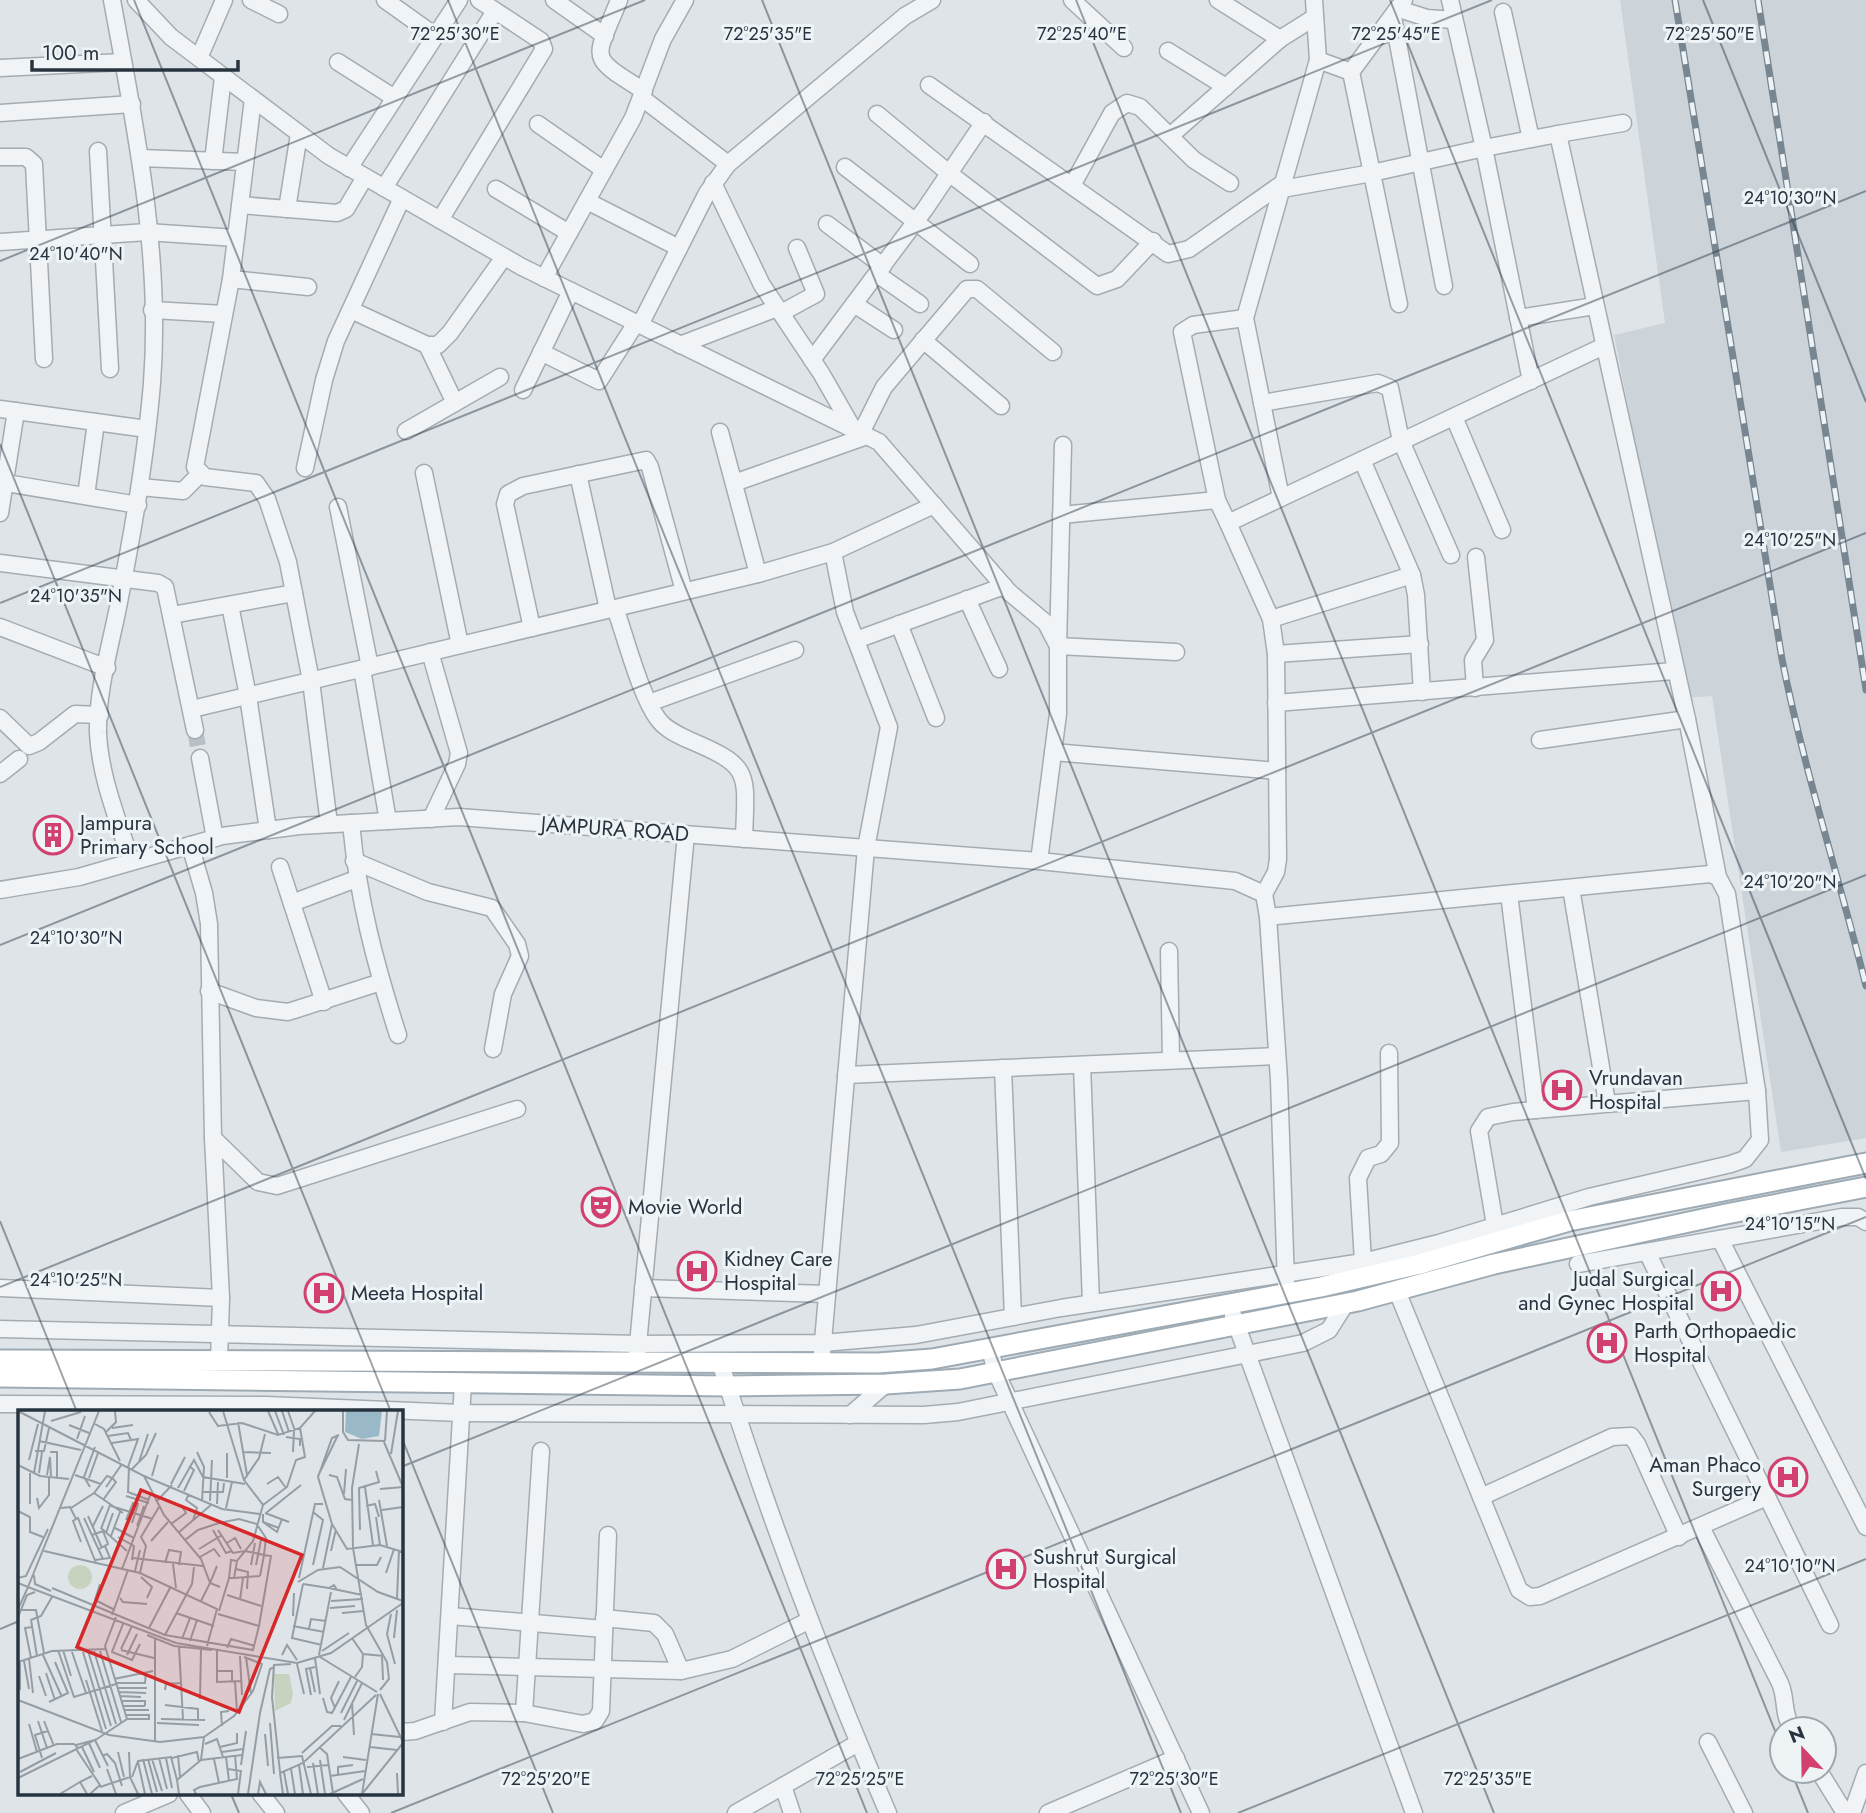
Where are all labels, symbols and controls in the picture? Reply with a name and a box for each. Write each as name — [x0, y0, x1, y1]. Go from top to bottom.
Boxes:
text: 72°25'30"E — [410, 21, 500, 47]
text: 72°25'35"E — [724, 21, 812, 47]
text: 72°25'40"E — [1037, 21, 1127, 47]
text: 72°25'45"E — [1351, 21, 1441, 47]
text: 72°25'50"E — [1665, 21, 1755, 47]
scale bar — [32, 28, 238, 72]
text: 100 m — [42, 38, 99, 68]
text: 24°10'30"N — [1744, 185, 1836, 211]
text: 24°10'40"N — [29, 241, 123, 267]
text: 24°10'25"N — [1744, 527, 1836, 553]
text: 24°10'35"N — [30, 583, 122, 609]
place label: Jampura Primary School — [77, 808, 214, 862]
street label: JAMPURA ROAD — [537, 809, 690, 849]
building icon: Jampura Primary School — [32, 814, 74, 856]
text: 24°10'20"N — [1743, 869, 1837, 895]
text: 24°10'30"N — [30, 925, 122, 951]
place label: Vrundavan Hospital — [1589, 1063, 1683, 1117]
hospital icon: Vrundavan Hospital — [1541, 1069, 1583, 1111]
theatre icon: Movie World — [580, 1186, 622, 1228]
place label: Movie World — [628, 1192, 743, 1222]
text: 24°10'15"N — [1745, 1211, 1835, 1237]
place label: Kidney Care Hospital — [724, 1244, 833, 1298]
hospital icon: Kidney Care Hospital — [676, 1250, 718, 1292]
place label: Judal Surgical and Gynec Hospital — [1518, 1264, 1694, 1318]
text: 24°10'25"N — [30, 1267, 122, 1293]
hospital icon: Judal Surgical and Gynec Hospital — [1700, 1270, 1742, 1312]
hospital icon: Meeta Hospital — [303, 1272, 345, 1314]
place label: Meeta Hospital — [351, 1278, 483, 1308]
place label: Parth Orthopaedic Hospital — [1634, 1316, 1796, 1370]
hospital icon: Parth Orthopaedic Hospital — [1586, 1322, 1628, 1364]
inset map — [18, 1410, 402, 1796]
place label: Aman Phaco Surgery — [1649, 1450, 1762, 1504]
hospital icon: Aman Phaco Surgery — [1767, 1456, 1809, 1498]
place label: Sushrut Surgical Hospital — [1033, 1542, 1176, 1596]
hospital icon: Sushrut Surgical Hospital — [985, 1548, 1027, 1590]
text: 24°10'10"N — [1745, 1553, 1836, 1579]
north arrow — [1768, 1715, 1838, 1785]
text: N — [1785, 1719, 1809, 1750]
text: 72°25'20"E — [501, 1766, 591, 1792]
text: 72°25'25"E — [816, 1766, 904, 1792]
text: 72°25'30"E — [1129, 1766, 1219, 1792]
text: 72°25'35"E — [1444, 1766, 1532, 1792]

